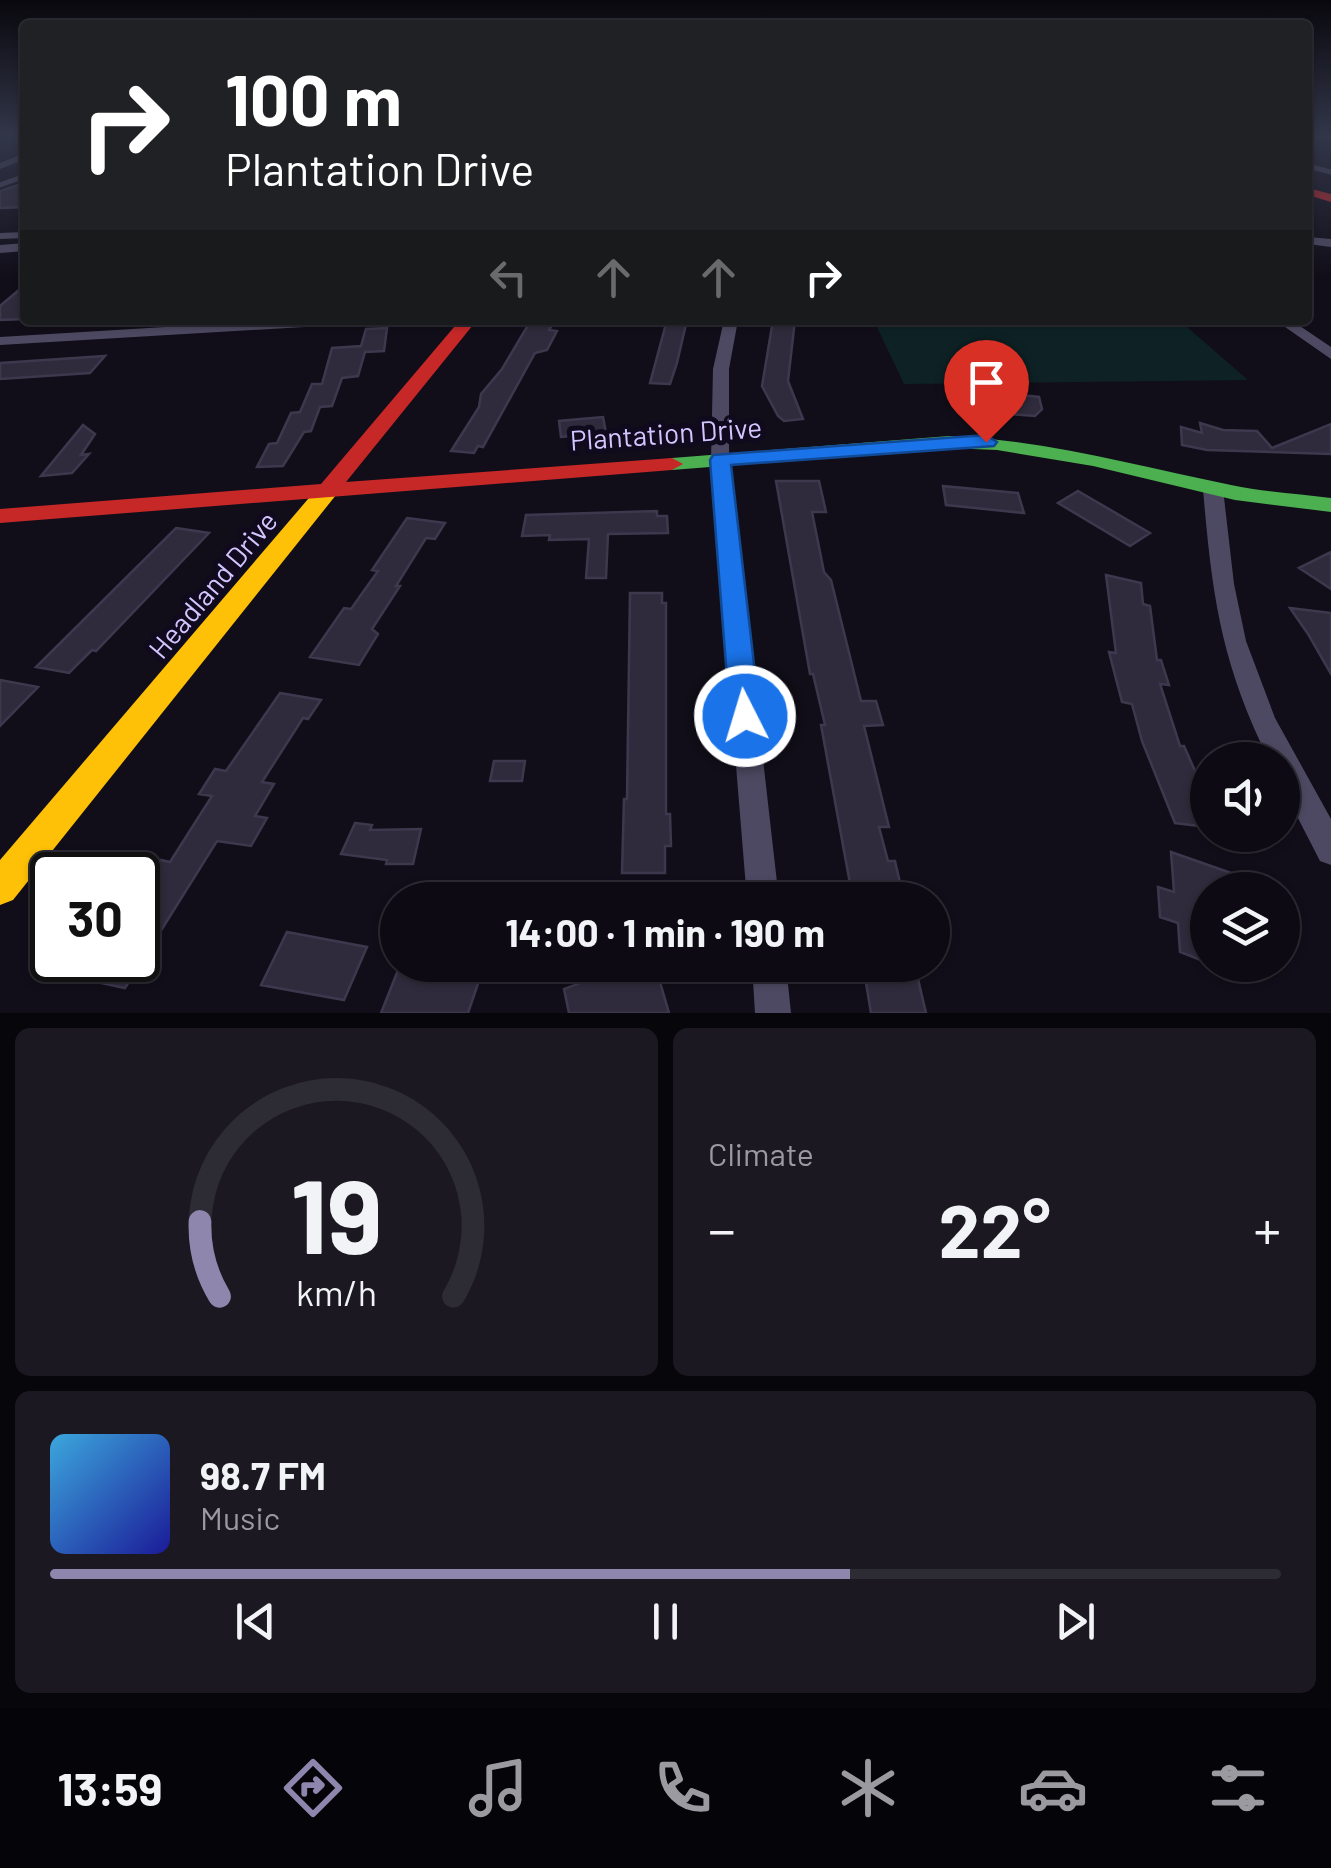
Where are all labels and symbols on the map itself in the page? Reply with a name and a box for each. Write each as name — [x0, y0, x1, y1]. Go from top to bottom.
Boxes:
pin — [944, 340, 1029, 443]
street label: Plantation Drive — [569, 409, 763, 457]
street label: Headland Drive — [141, 504, 284, 665]
position arrow — [693, 664, 797, 768]
speed limit sign: 30 — [30, 852, 160, 982]

